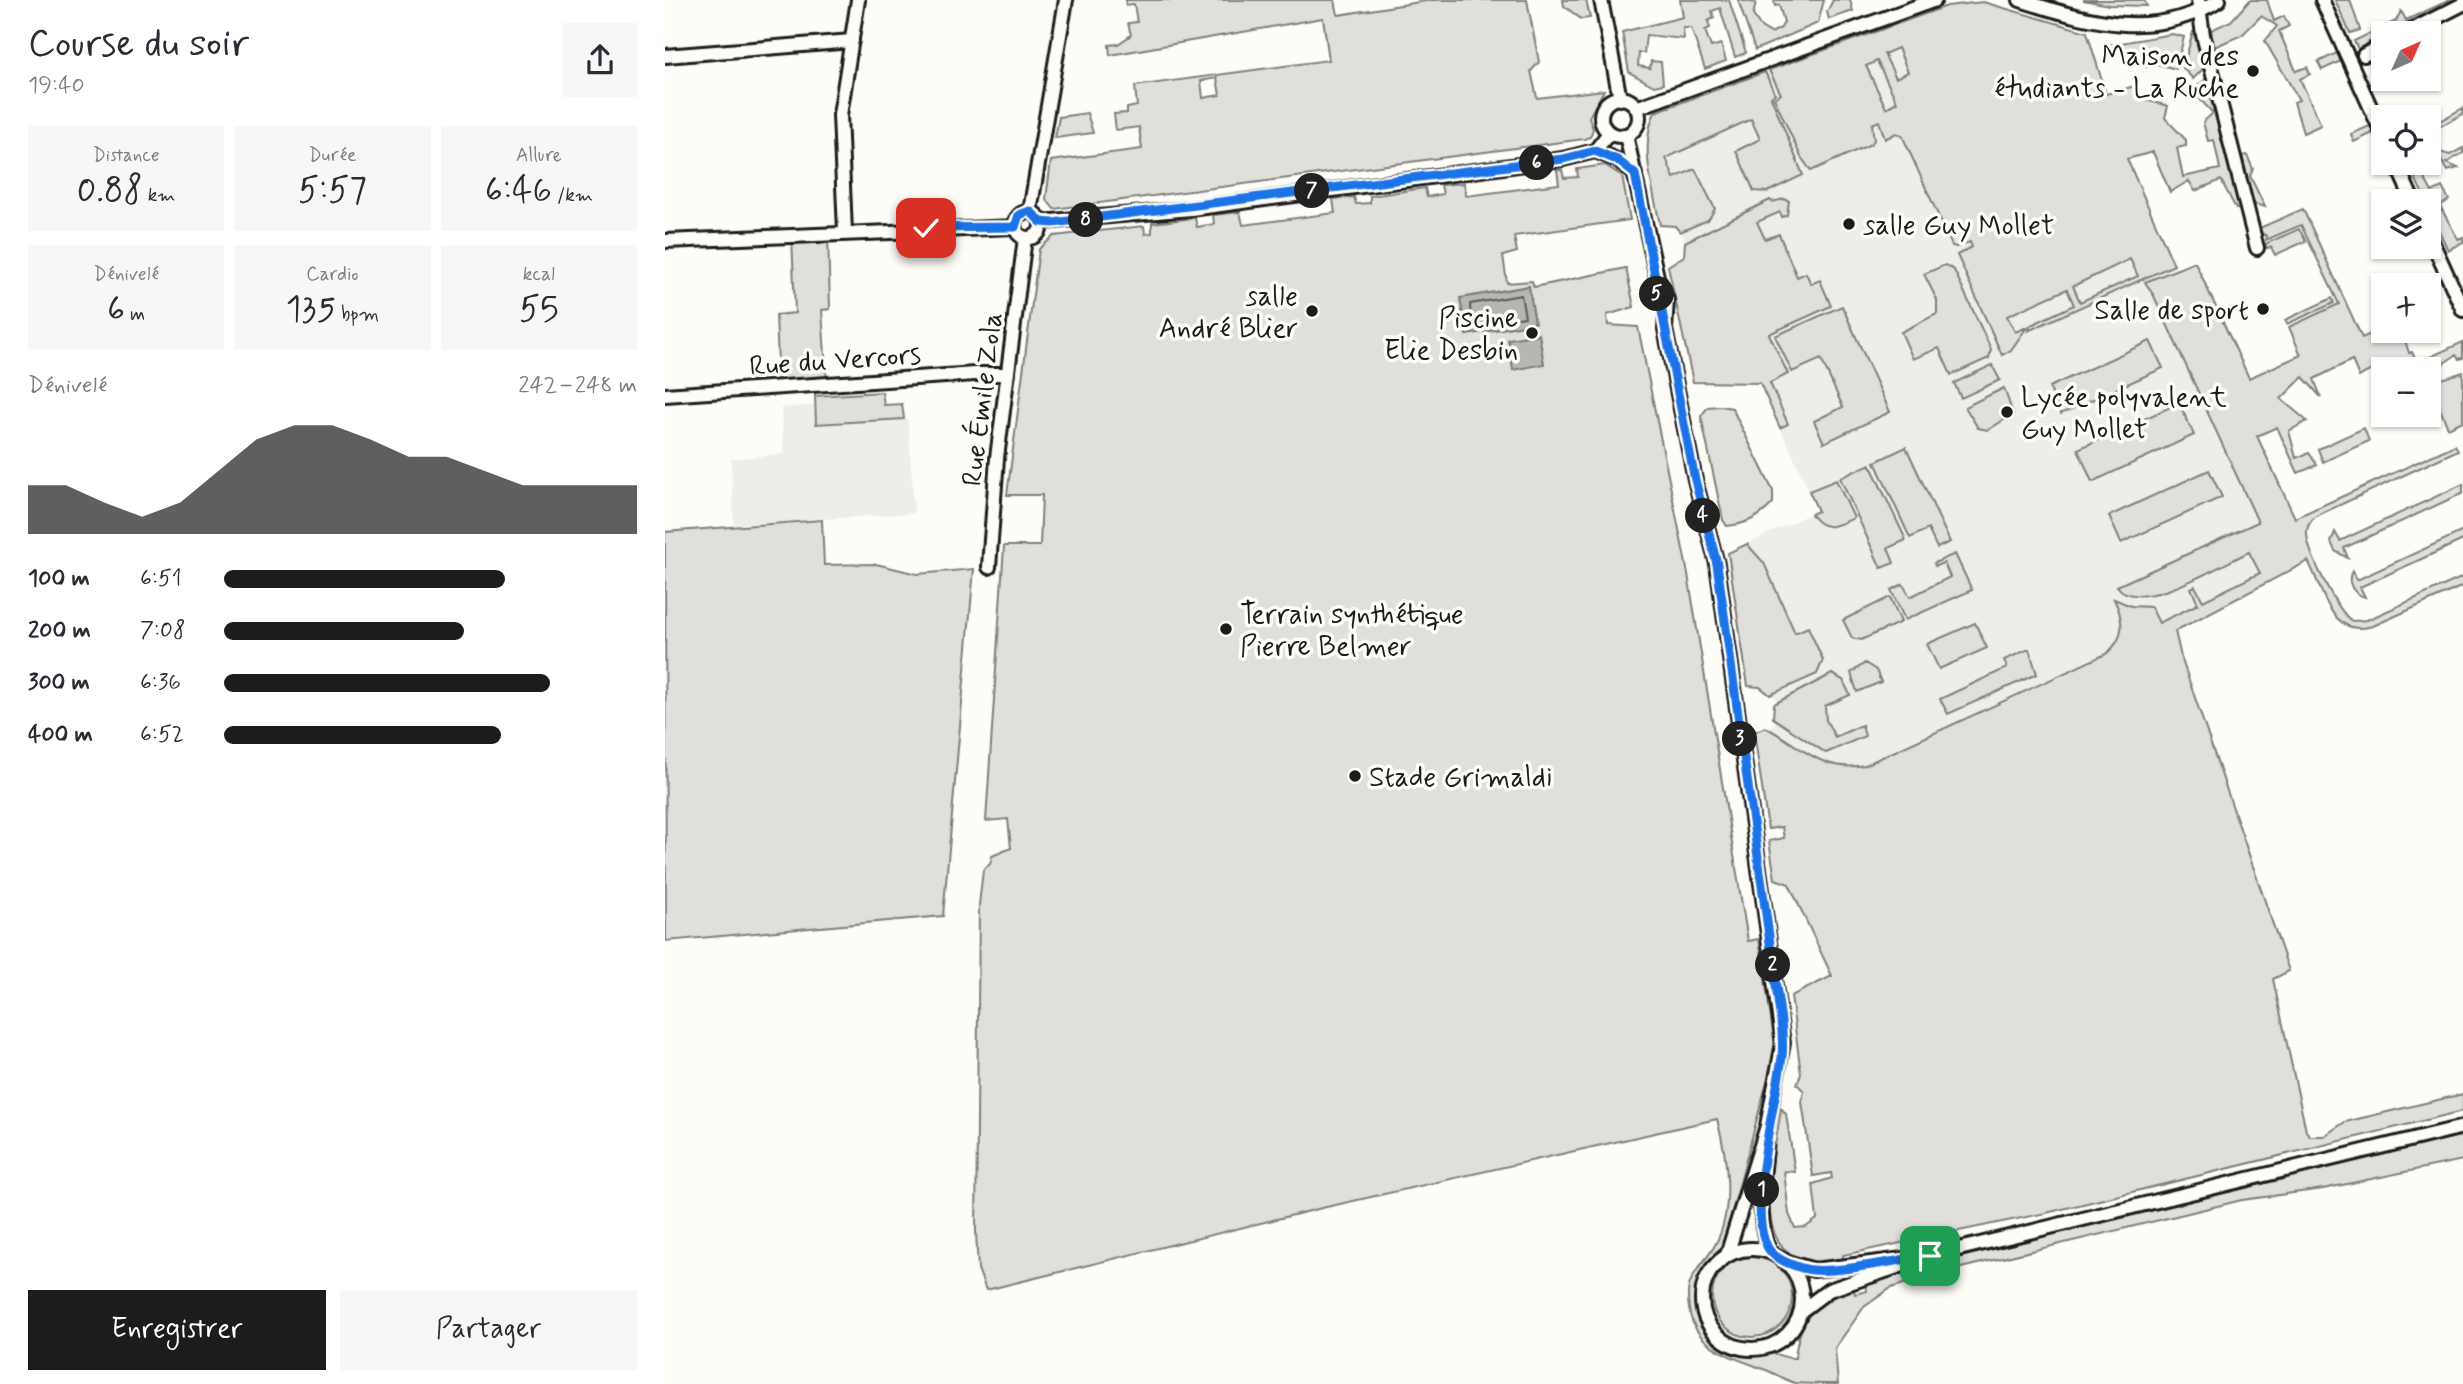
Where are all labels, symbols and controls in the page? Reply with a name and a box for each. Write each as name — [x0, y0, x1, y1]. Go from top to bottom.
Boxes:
text: Course du soir — [28, 20, 249, 69]
north arrow — [2371, 21, 2441, 91]
map controls — [2371, 21, 2441, 427]
button: share — [563, 23, 637, 97]
place label: Maison des étudiants - La Ruche — [1993, 39, 2239, 108]
marker: Maison des étudiants - La Ruche — [2245, 63, 2261, 79]
text: 19:40 — [28, 71, 85, 101]
button: locate — [2371, 105, 2441, 175]
text: Distance — [93, 143, 160, 168]
text: Durée — [309, 143, 356, 168]
text: Allure — [516, 143, 562, 168]
pin: 6 — [1519, 146, 1555, 180]
text: 6 — [1532, 150, 1541, 175]
text: 0.88 — [77, 168, 143, 214]
text: 5:57 — [298, 168, 367, 214]
text: 6:46 — [485, 168, 552, 214]
pin: 7 — [1295, 174, 1329, 208]
text: 7 — [1306, 178, 1317, 203]
text: km — [143, 183, 175, 208]
text: /km — [552, 183, 593, 208]
button: layers — [2371, 189, 2441, 259]
pin — [896, 198, 956, 258]
pin: 8 — [1069, 202, 1103, 238]
text: 8 — [1080, 207, 1091, 232]
place label: salle Guy Mollet — [1863, 208, 2054, 245]
icon: check — [907, 209, 945, 247]
marker: salle Guy Mollet — [1841, 216, 1857, 232]
text: Dénivelé — [93, 262, 159, 287]
text: Cardio — [306, 262, 359, 287]
text: kcal — [523, 262, 555, 287]
button: + — [2371, 273, 2441, 343]
pin: 5 — [1639, 276, 1675, 312]
place label: salle André Blier — [1159, 279, 1298, 348]
text: 5 — [1651, 281, 1662, 306]
text: 6 — [107, 287, 125, 333]
text: 135 — [286, 287, 336, 333]
text: 55 — [519, 287, 559, 333]
place label: Salle de sport — [2094, 293, 2249, 330]
place label: Piscine Elie Desbin — [1384, 301, 1518, 370]
marker: Salle de sport — [2255, 301, 2271, 317]
text: m — [125, 302, 145, 327]
text: bpm — [336, 302, 379, 327]
marker: salle André Blier — [1304, 303, 1320, 319]
street label: Rue Émile Zola — [952, 310, 1013, 488]
marker: Piscine Elie Desbin — [1524, 325, 1540, 341]
street label: Rue du Vercors — [748, 337, 922, 386]
button: − — [2371, 357, 2441, 427]
text: Dénivelé — [28, 371, 107, 401]
text: 242–248 m — [518, 371, 637, 401]
place label: Lycée polyvalent Guy Mollet — [2021, 380, 2227, 449]
marker: Lycée polyvalent Guy Mollet — [1999, 404, 2015, 420]
pin: 4 — [1685, 498, 1721, 534]
text: 4 — [1697, 503, 1708, 528]
text: 100 m — [28, 564, 90, 594]
text: 6:51 — [140, 564, 182, 594]
place label: Terrain synthétique Pierre Belmer — [1240, 597, 1464, 666]
text: 200 m — [28, 616, 91, 646]
text: 7:08 — [140, 616, 186, 646]
marker: Terrain synthétique Pierre Belmer — [1218, 621, 1234, 637]
text: 300 m — [28, 668, 90, 698]
text: 6:36 — [140, 668, 181, 698]
text: 400 m — [28, 720, 93, 750]
text: 6:52 — [140, 720, 184, 750]
pin: 3 — [1723, 722, 1757, 756]
text: 3 — [1735, 726, 1744, 751]
place label: Stade Grimaldi — [1369, 760, 1552, 797]
marker: Stade Grimaldi — [1347, 768, 1363, 784]
pin: 2 — [1755, 948, 1791, 982]
text: 2 — [1768, 952, 1777, 977]
pin: 1 — [1745, 1172, 1779, 1208]
text: 1 — [1757, 1177, 1766, 1202]
pin — [1900, 1226, 1960, 1286]
icon: arrive — [1911, 1237, 1949, 1275]
button: Enregistrer — [28, 1290, 326, 1370]
button: Partager — [340, 1290, 637, 1370]

